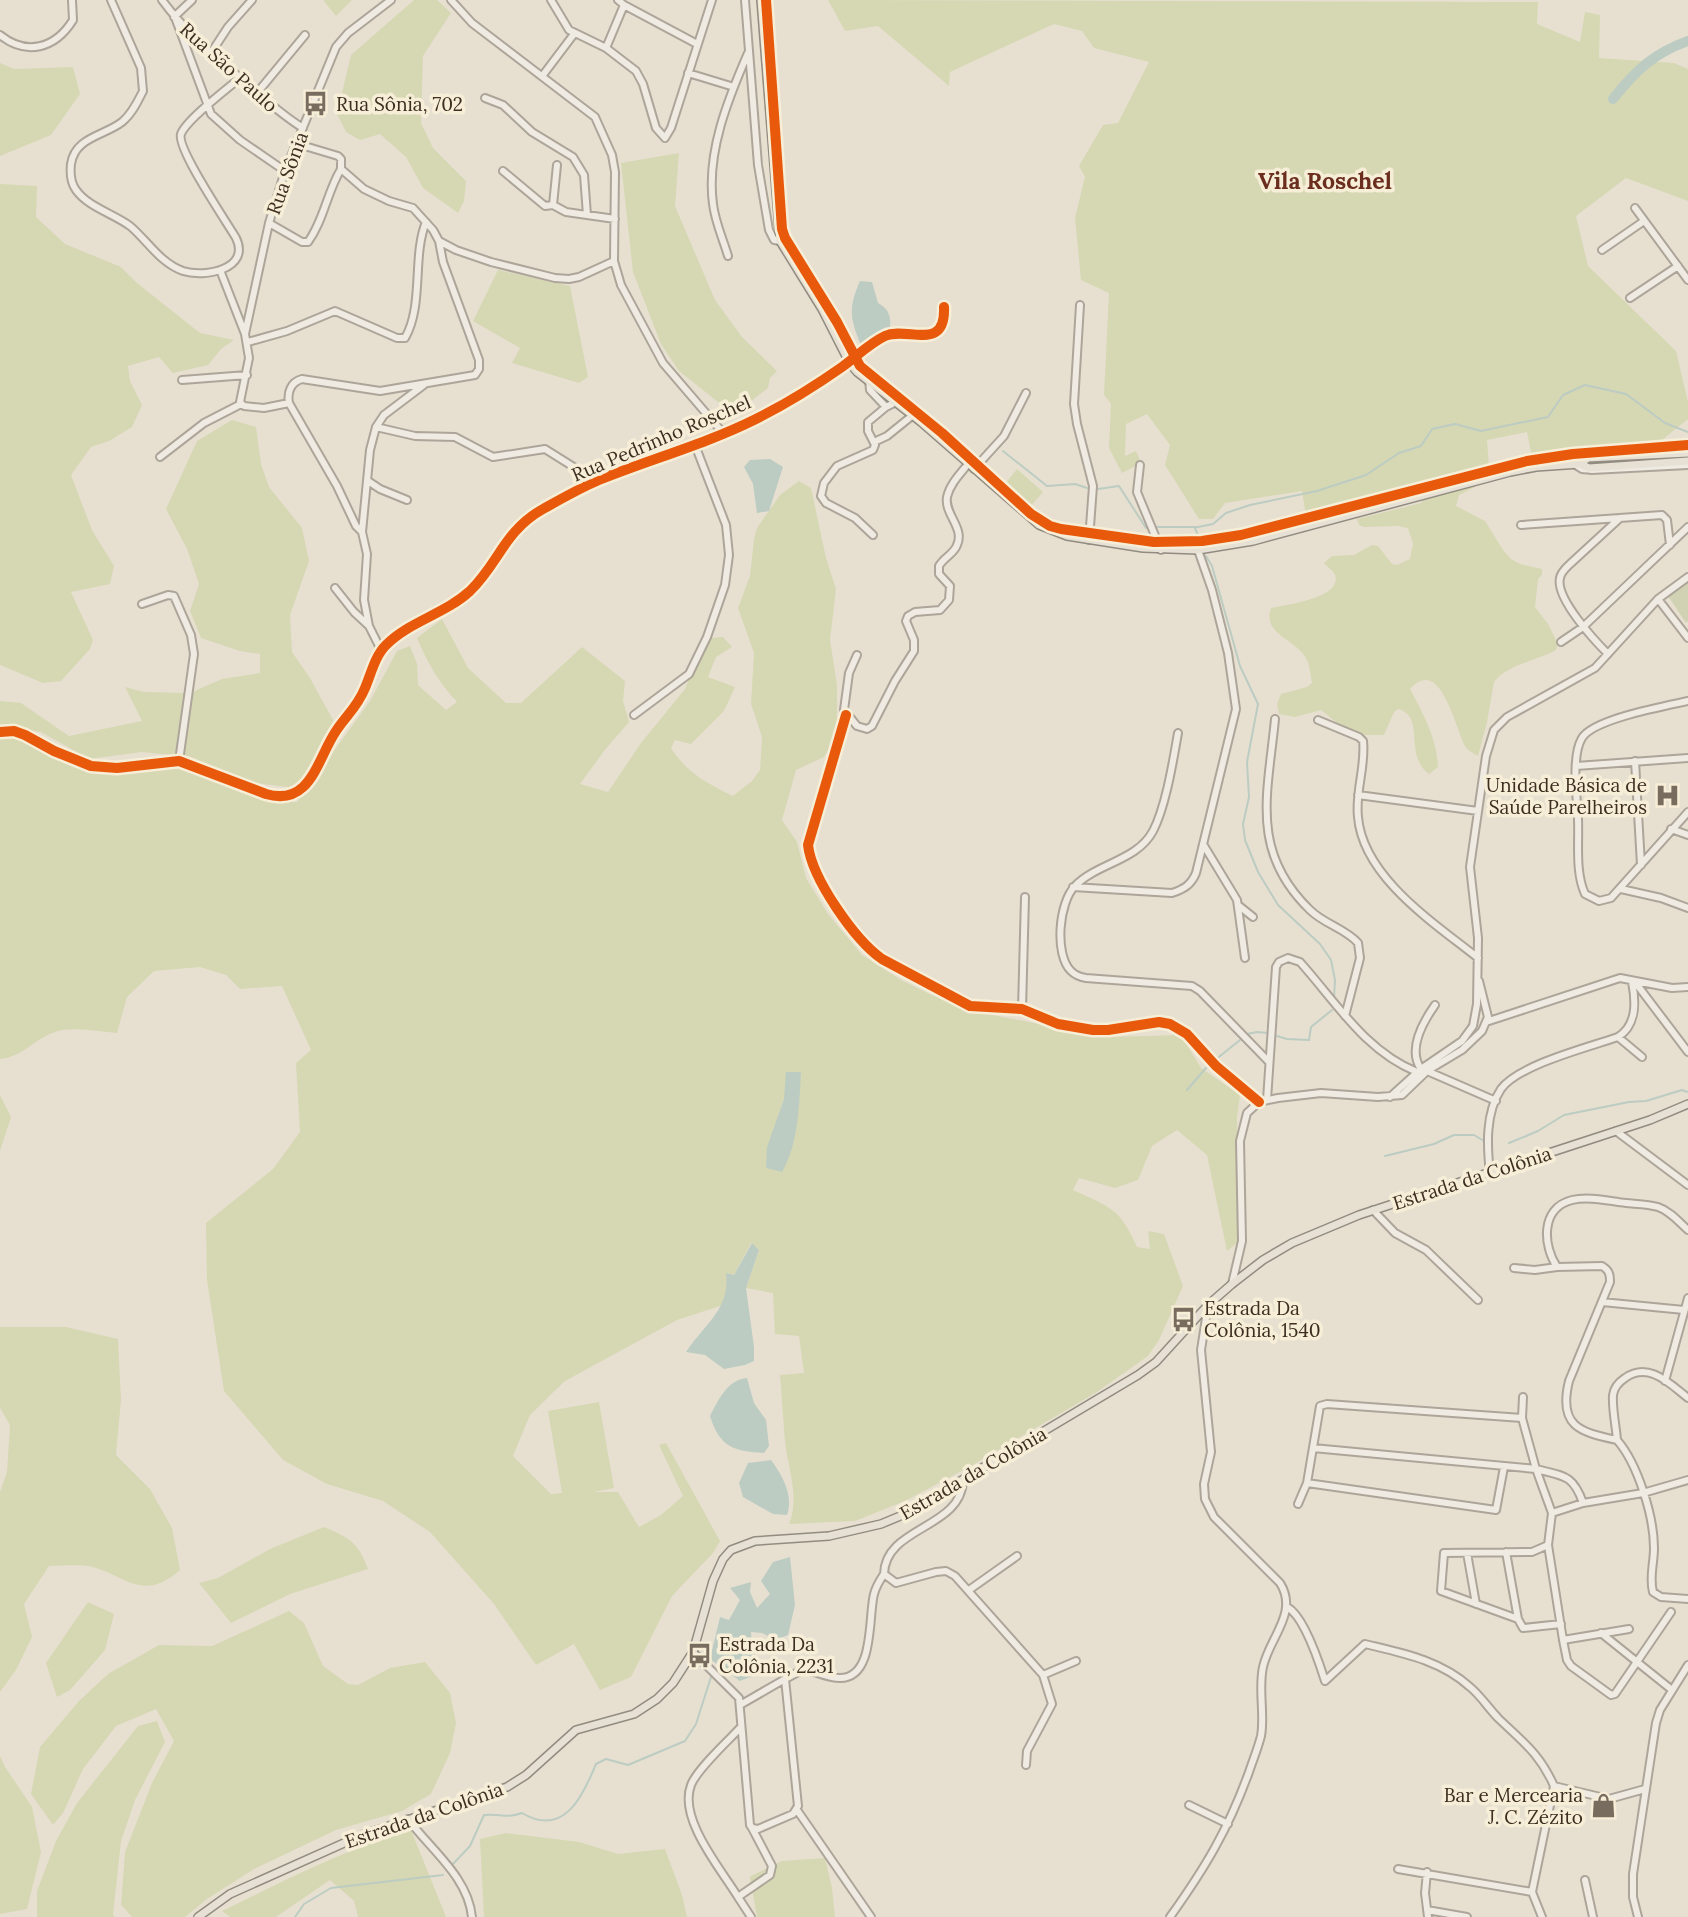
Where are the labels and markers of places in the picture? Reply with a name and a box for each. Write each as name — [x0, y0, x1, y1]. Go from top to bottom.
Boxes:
bus stop icon: Rua Sônia, 702 — [302, 90, 330, 118]
place label: Rua Sônia, 702 — [336, 92, 463, 116]
place label: Unidade Básica de Saúde Parelheiros — [1486, 773, 1647, 819]
hospital icon: Unidade Básica de Saúde Parelheiros — [1653, 782, 1681, 810]
place label: Estrada Da Colônia, 1540 — [1204, 1296, 1321, 1342]
bus stop icon: Estrada Da Colônia, 1540 — [1170, 1305, 1198, 1333]
place label: Estrada Da Colônia, 2231 — [719, 1632, 834, 1678]
bus stop icon: Estrada Da Colônia, 2231 — [685, 1641, 713, 1669]
place label: Bar e Mercearia J. C. Zézito — [1444, 1783, 1583, 1829]
shop icon: Bar e Mercearia J. C. Zézito — [1589, 1792, 1617, 1820]

